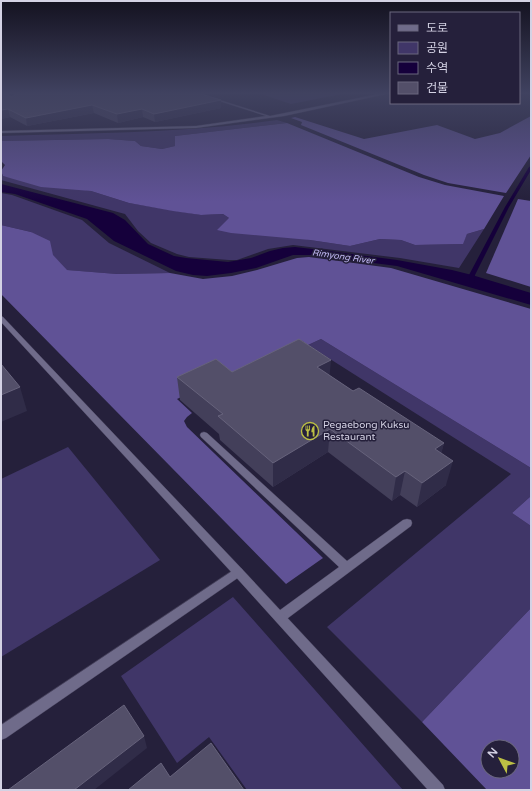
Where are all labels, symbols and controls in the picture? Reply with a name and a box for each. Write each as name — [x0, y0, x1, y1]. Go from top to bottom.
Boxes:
legend — [390, 12, 520, 104]
text: 도로 — [426, 21, 448, 35]
text: 공원 — [426, 41, 448, 55]
text: 수역 — [426, 61, 448, 75]
text: 건물 — [426, 81, 448, 95]
water label: Rimyong River — [311, 247, 376, 267]
place label: Pegaebong Kuksu Restaurant — [323, 419, 409, 443]
restaurant icon: Pegaebong Kuksu Restaurant — [300, 421, 320, 441]
north arrow — [480, 739, 520, 779]
text: N — [485, 745, 501, 760]

